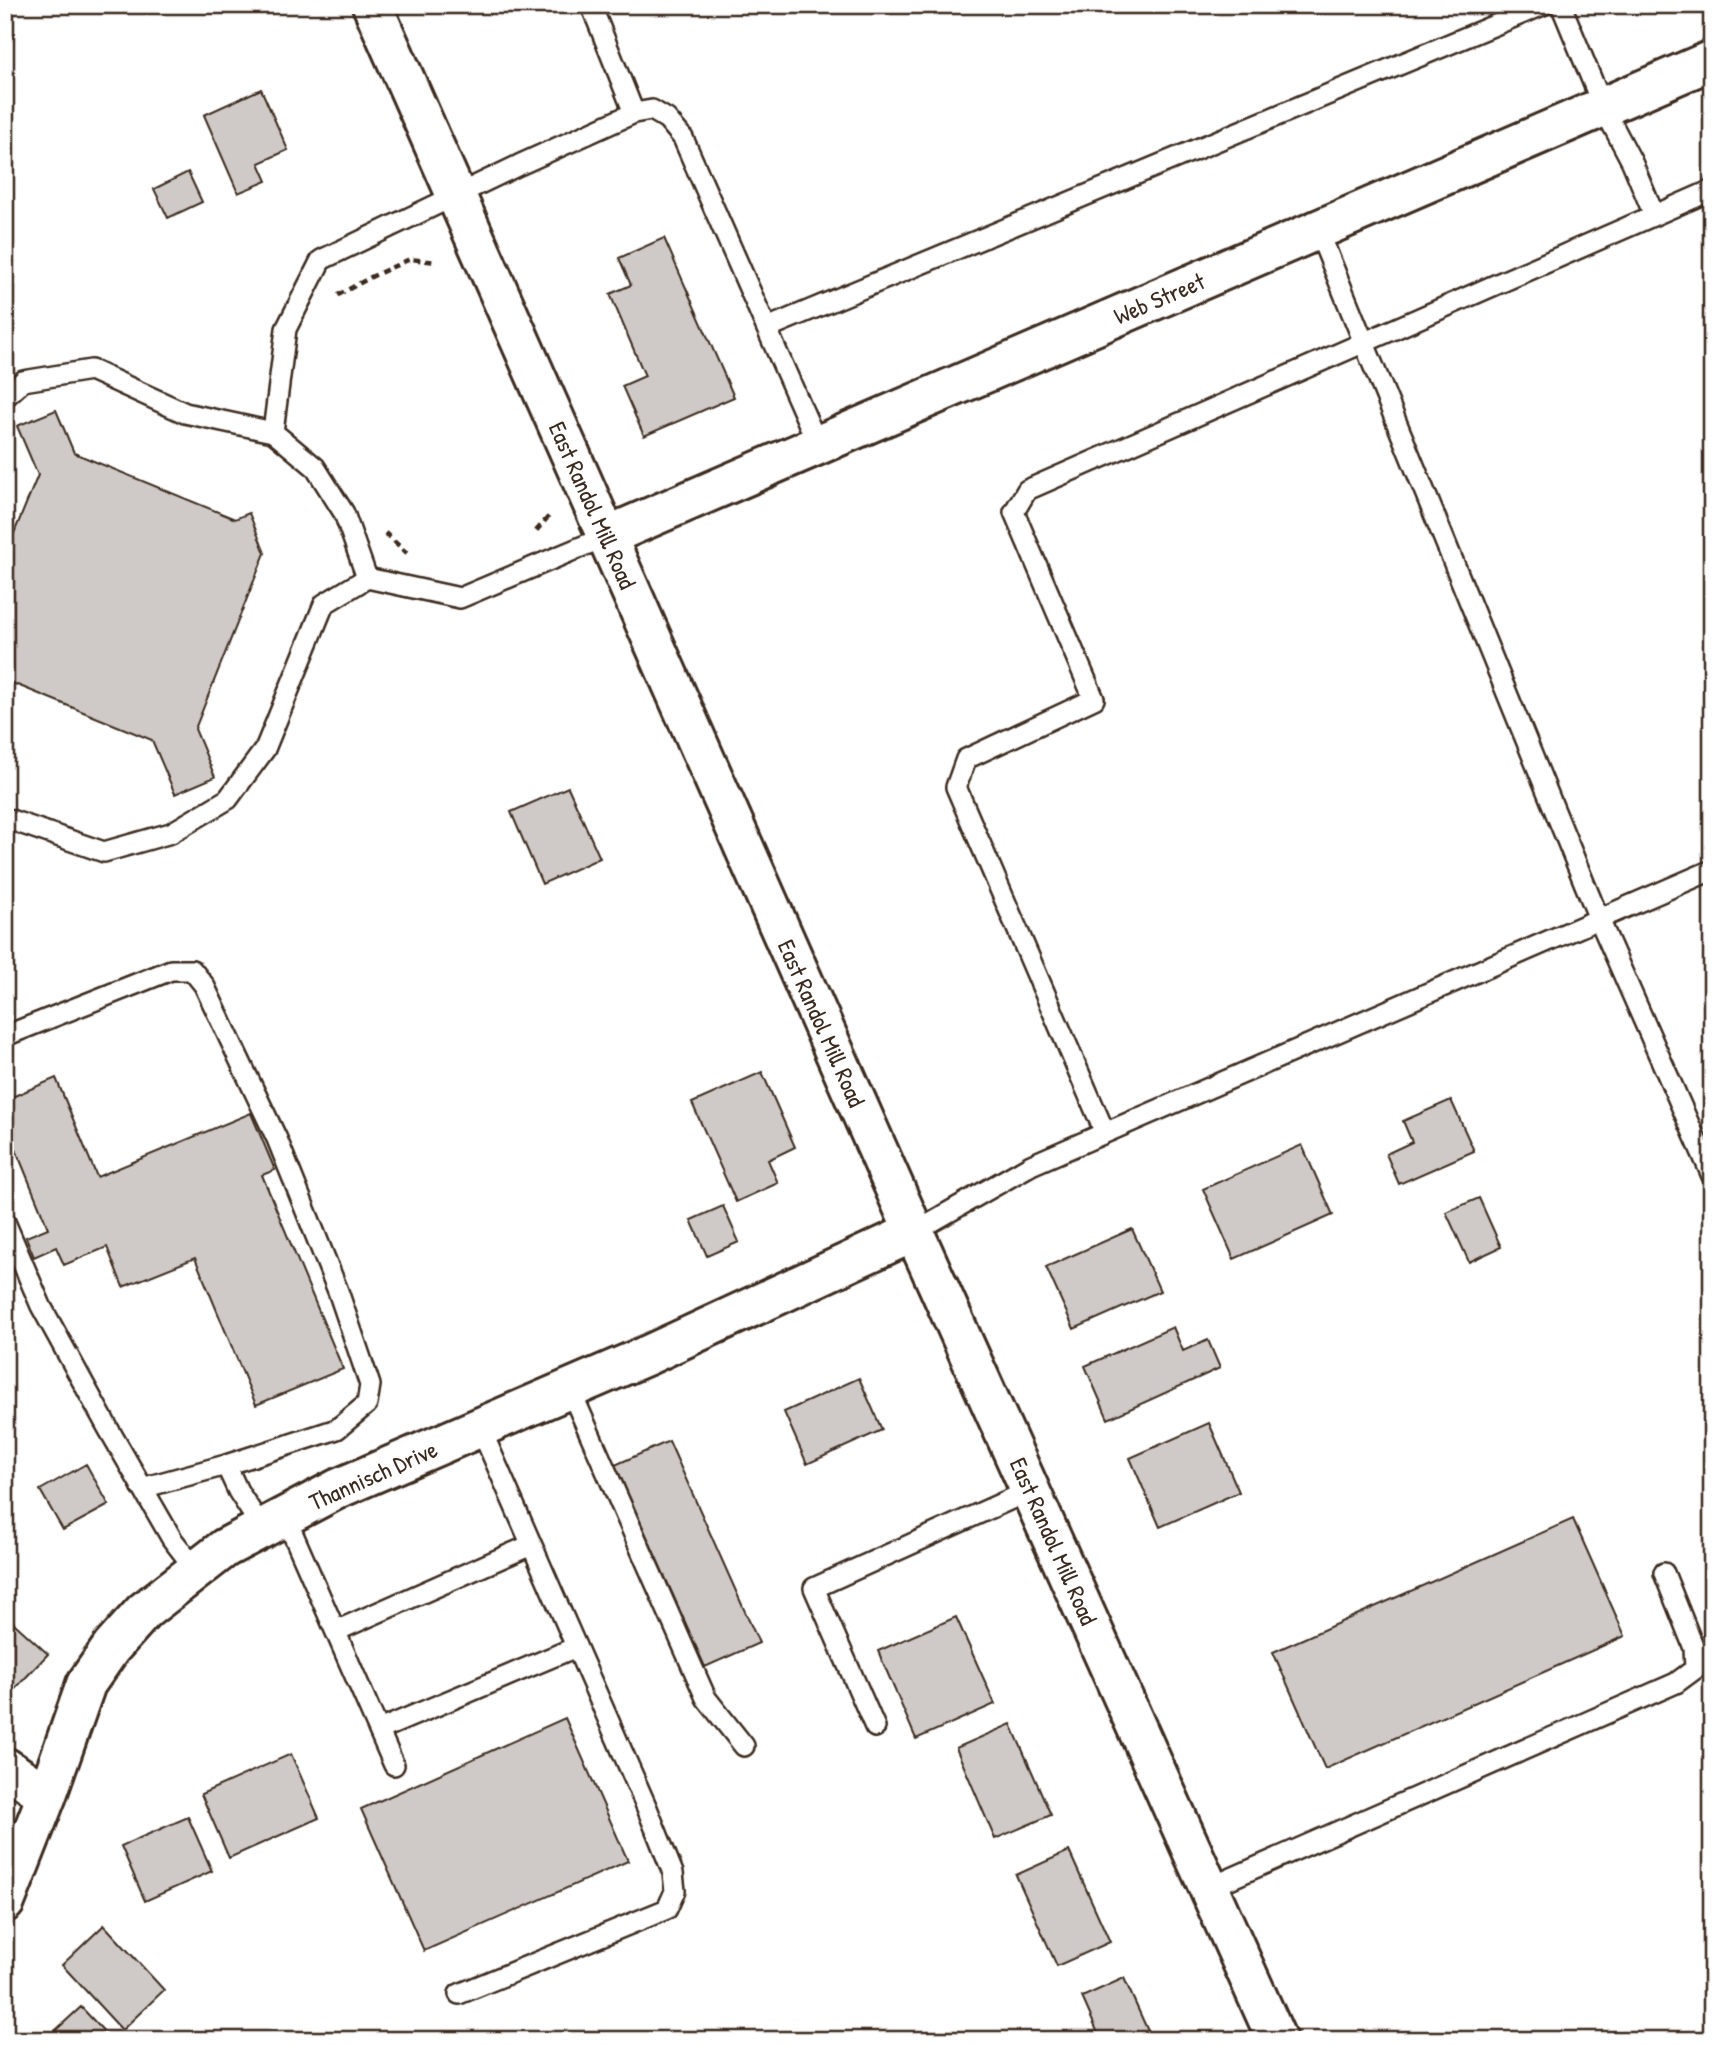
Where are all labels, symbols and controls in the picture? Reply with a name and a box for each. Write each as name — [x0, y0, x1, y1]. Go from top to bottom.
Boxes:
street label: Web Street — [1109, 264, 1210, 331]
street label: East Randol Mill Road — [542, 416, 644, 594]
street label: East Randol Mill Road — [771, 934, 873, 1112]
street label: Thannisch Drive — [304, 1432, 443, 1518]
street label: East Randol Mill Road — [1003, 1452, 1105, 1630]

